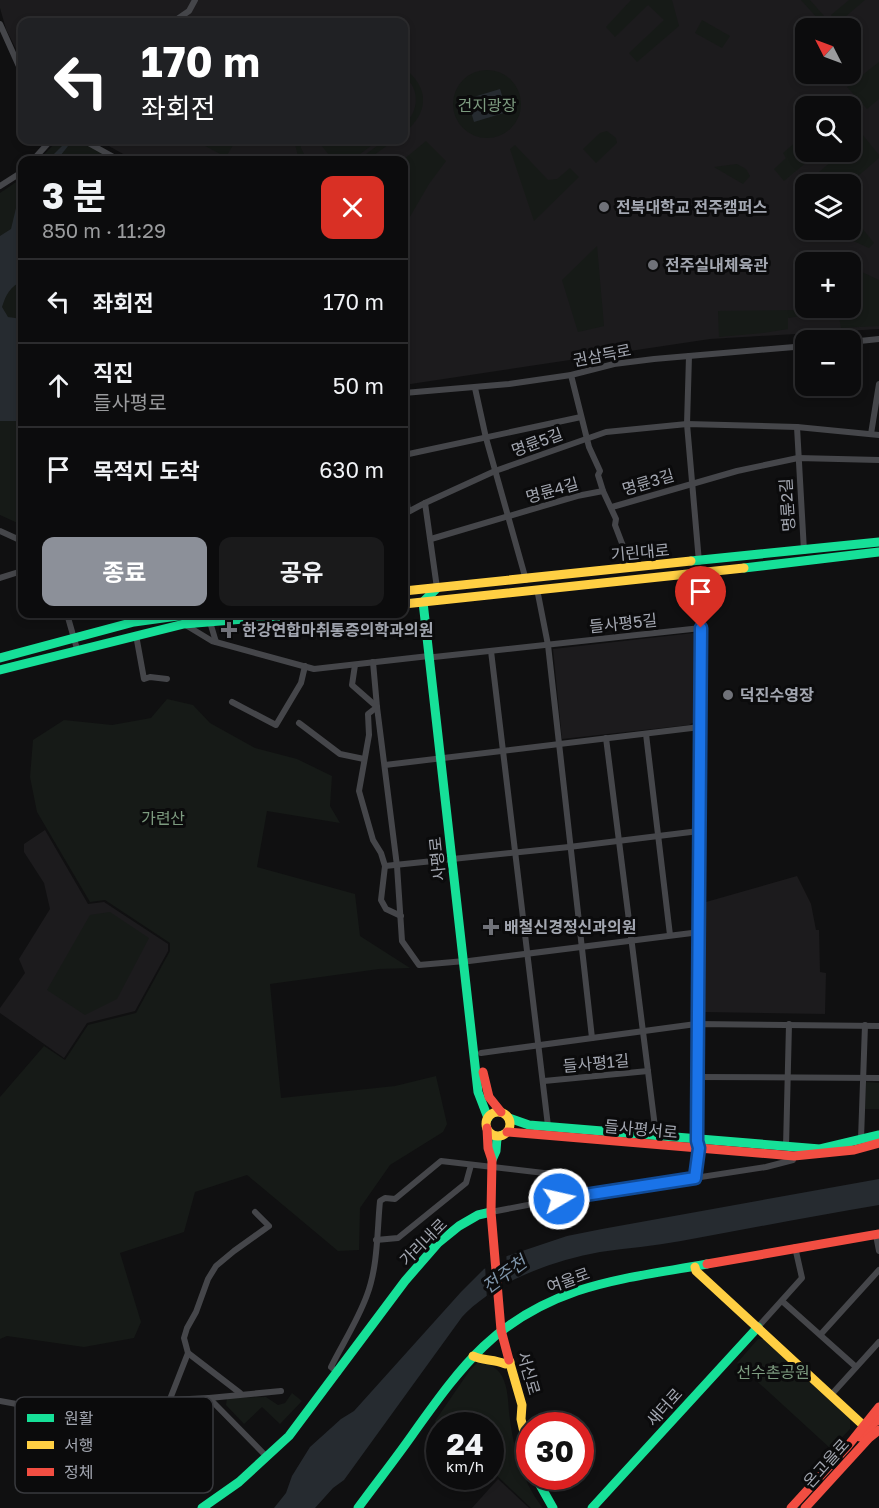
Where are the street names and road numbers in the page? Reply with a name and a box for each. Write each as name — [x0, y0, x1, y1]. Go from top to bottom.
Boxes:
street label: 권삼득로 — [571, 340, 633, 370]
street label: 명륜5길 — [508, 423, 566, 461]
street label: 명륜3길 — [619, 465, 677, 499]
street label: 명륜4길 — [523, 473, 581, 507]
street label: 명륜2길 — [775, 478, 799, 532]
street label: 기린대로 — [610, 539, 670, 565]
street label: 들사평5길 — [588, 609, 658, 637]
street label: 사평로 — [425, 836, 449, 882]
street label: 들사평1길 — [562, 1050, 630, 1076]
street label: 들사평서로 — [603, 1116, 679, 1142]
street label: 가리내로 — [395, 1214, 451, 1270]
street label: 여울로 — [544, 1263, 592, 1297]
street label: 서신로 — [513, 1349, 545, 1397]
street label: 새터로 — [642, 1384, 686, 1430]
street label: 온고을로 — [799, 1434, 853, 1492]

